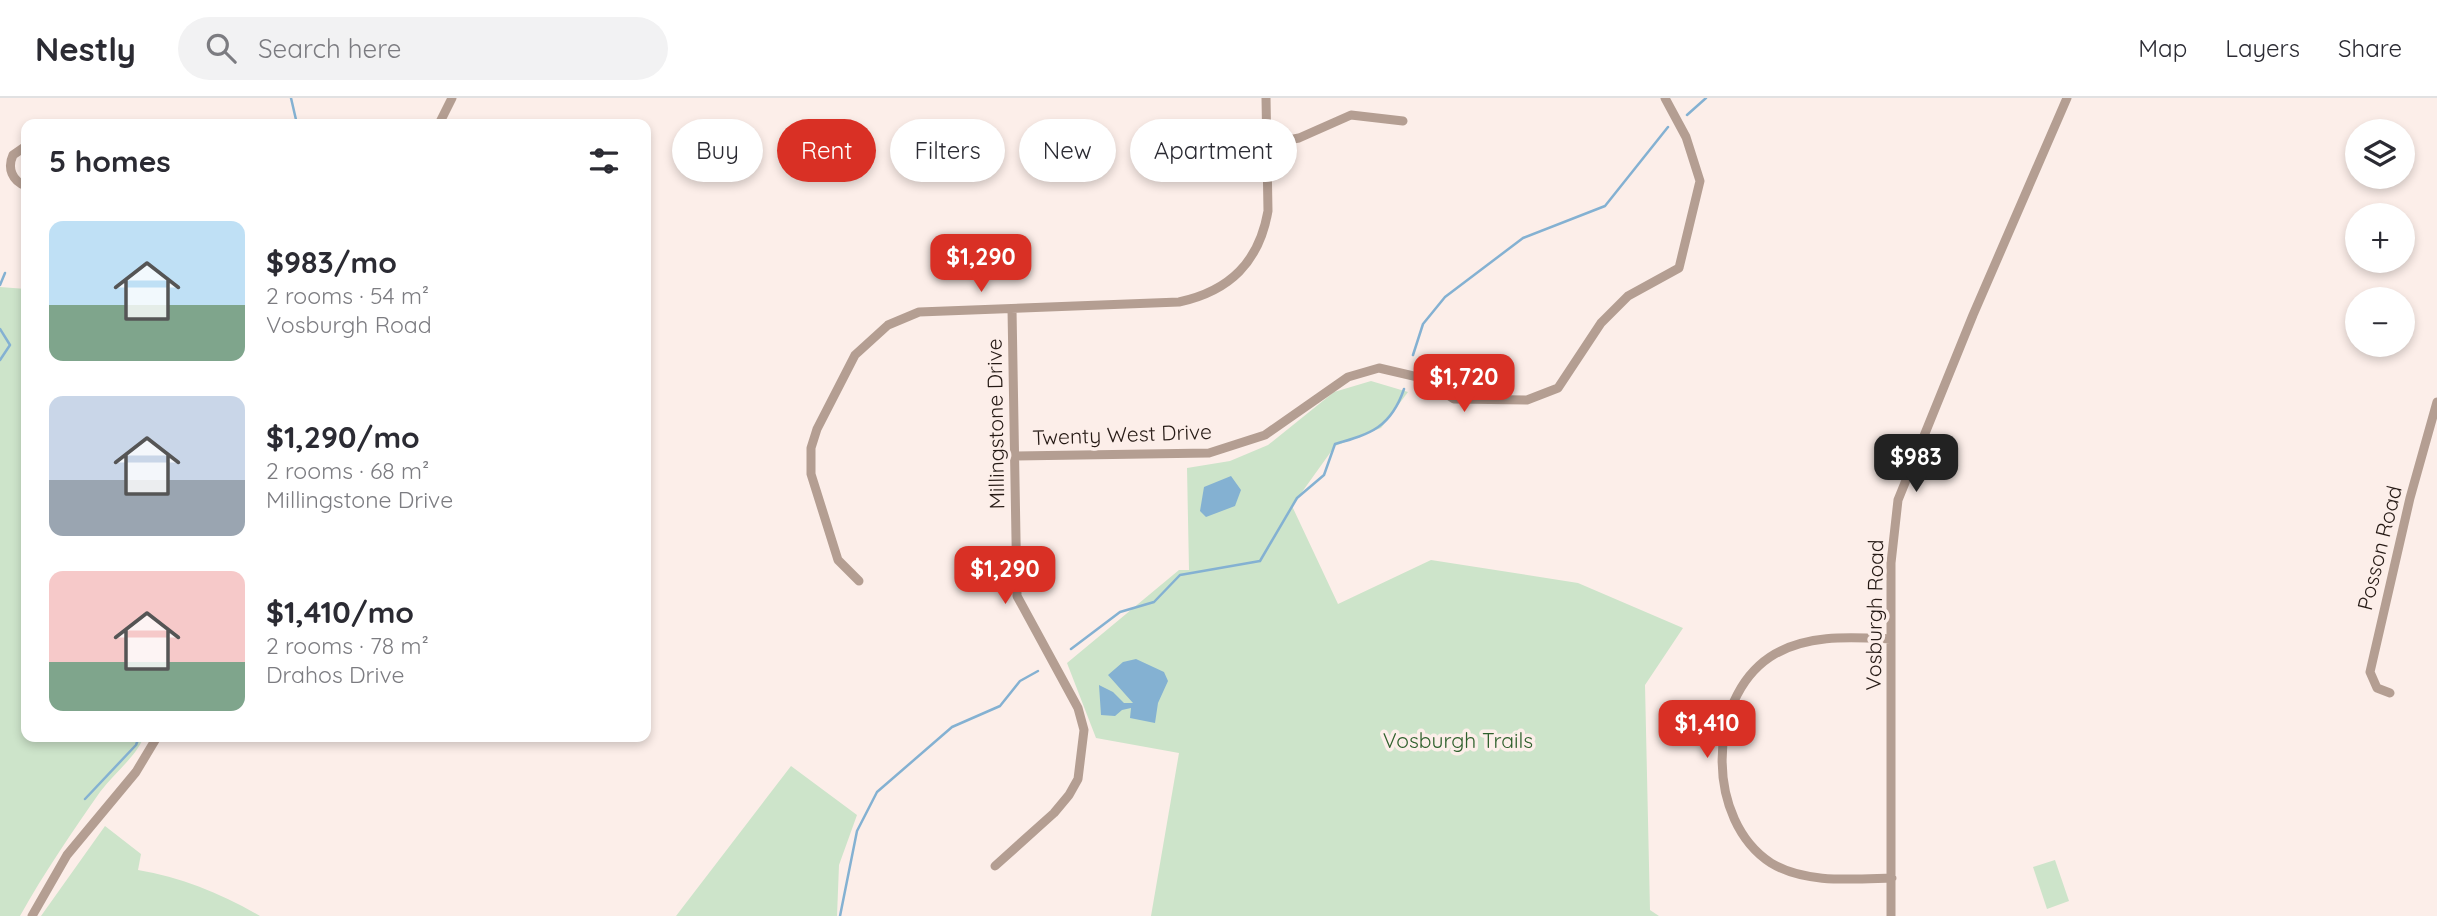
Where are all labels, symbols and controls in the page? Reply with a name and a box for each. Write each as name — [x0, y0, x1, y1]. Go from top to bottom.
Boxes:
search box — [178, 17, 668, 80]
text: Nestly — [35, 28, 136, 69]
icon: search — [202, 29, 240, 67]
text: Search here — [258, 32, 401, 65]
text: Map — [2138, 33, 2187, 63]
text: Layers — [2225, 33, 2300, 63]
text: Share — [2338, 33, 2402, 63]
chip: Buy — [672, 119, 763, 182]
chip: Rent — [777, 119, 876, 182]
chip: Filters — [890, 119, 1005, 182]
chip: New — [1019, 119, 1116, 182]
chip: Apartment — [1130, 119, 1297, 182]
map controls — [2345, 119, 2415, 357]
button: layers — [2345, 119, 2415, 189]
text: 5 homes — [49, 142, 171, 180]
icon: filters — [585, 142, 623, 180]
button: + — [2345, 203, 2415, 273]
pin: $1,290 — [924, 234, 1038, 294]
text: $1,290 — [946, 242, 1016, 271]
text: $983/mo — [266, 243, 397, 281]
icon: home — [105, 249, 189, 333]
text: 2 rooms · 54 m² — [266, 281, 429, 310]
button: − — [2345, 287, 2415, 357]
text: Vosburgh Road — [266, 310, 432, 339]
street label: Millingstone Drive — [981, 338, 1009, 510]
pin: $1,720 — [1407, 354, 1521, 414]
text: $1,720 — [1430, 362, 1498, 391]
text: $1,290/mo — [266, 418, 420, 456]
street label: Twenty West Drive — [1032, 418, 1212, 450]
icon: home — [105, 424, 189, 508]
pin: $983 — [1875, 434, 1957, 494]
text: $983 — [1890, 442, 1942, 471]
text: 2 rooms · 68 m² — [266, 456, 429, 485]
street label: Posson Road — [2351, 483, 2407, 613]
text: Millingstone Drive — [266, 485, 453, 514]
street label: Vosburgh Road — [1860, 539, 1888, 691]
pin: $1,290 — [948, 546, 1062, 606]
text: $1,290 — [970, 554, 1040, 583]
text: $1,410/mo — [266, 593, 414, 631]
icon: home — [105, 599, 189, 683]
text: 2 rooms · 78 m² — [266, 631, 429, 660]
text: Drahos Drive — [266, 660, 404, 689]
pin: $1,410 — [1650, 700, 1764, 760]
text: $1,410 — [1675, 708, 1739, 737]
park label: Vosburgh Trails — [1383, 727, 1533, 753]

